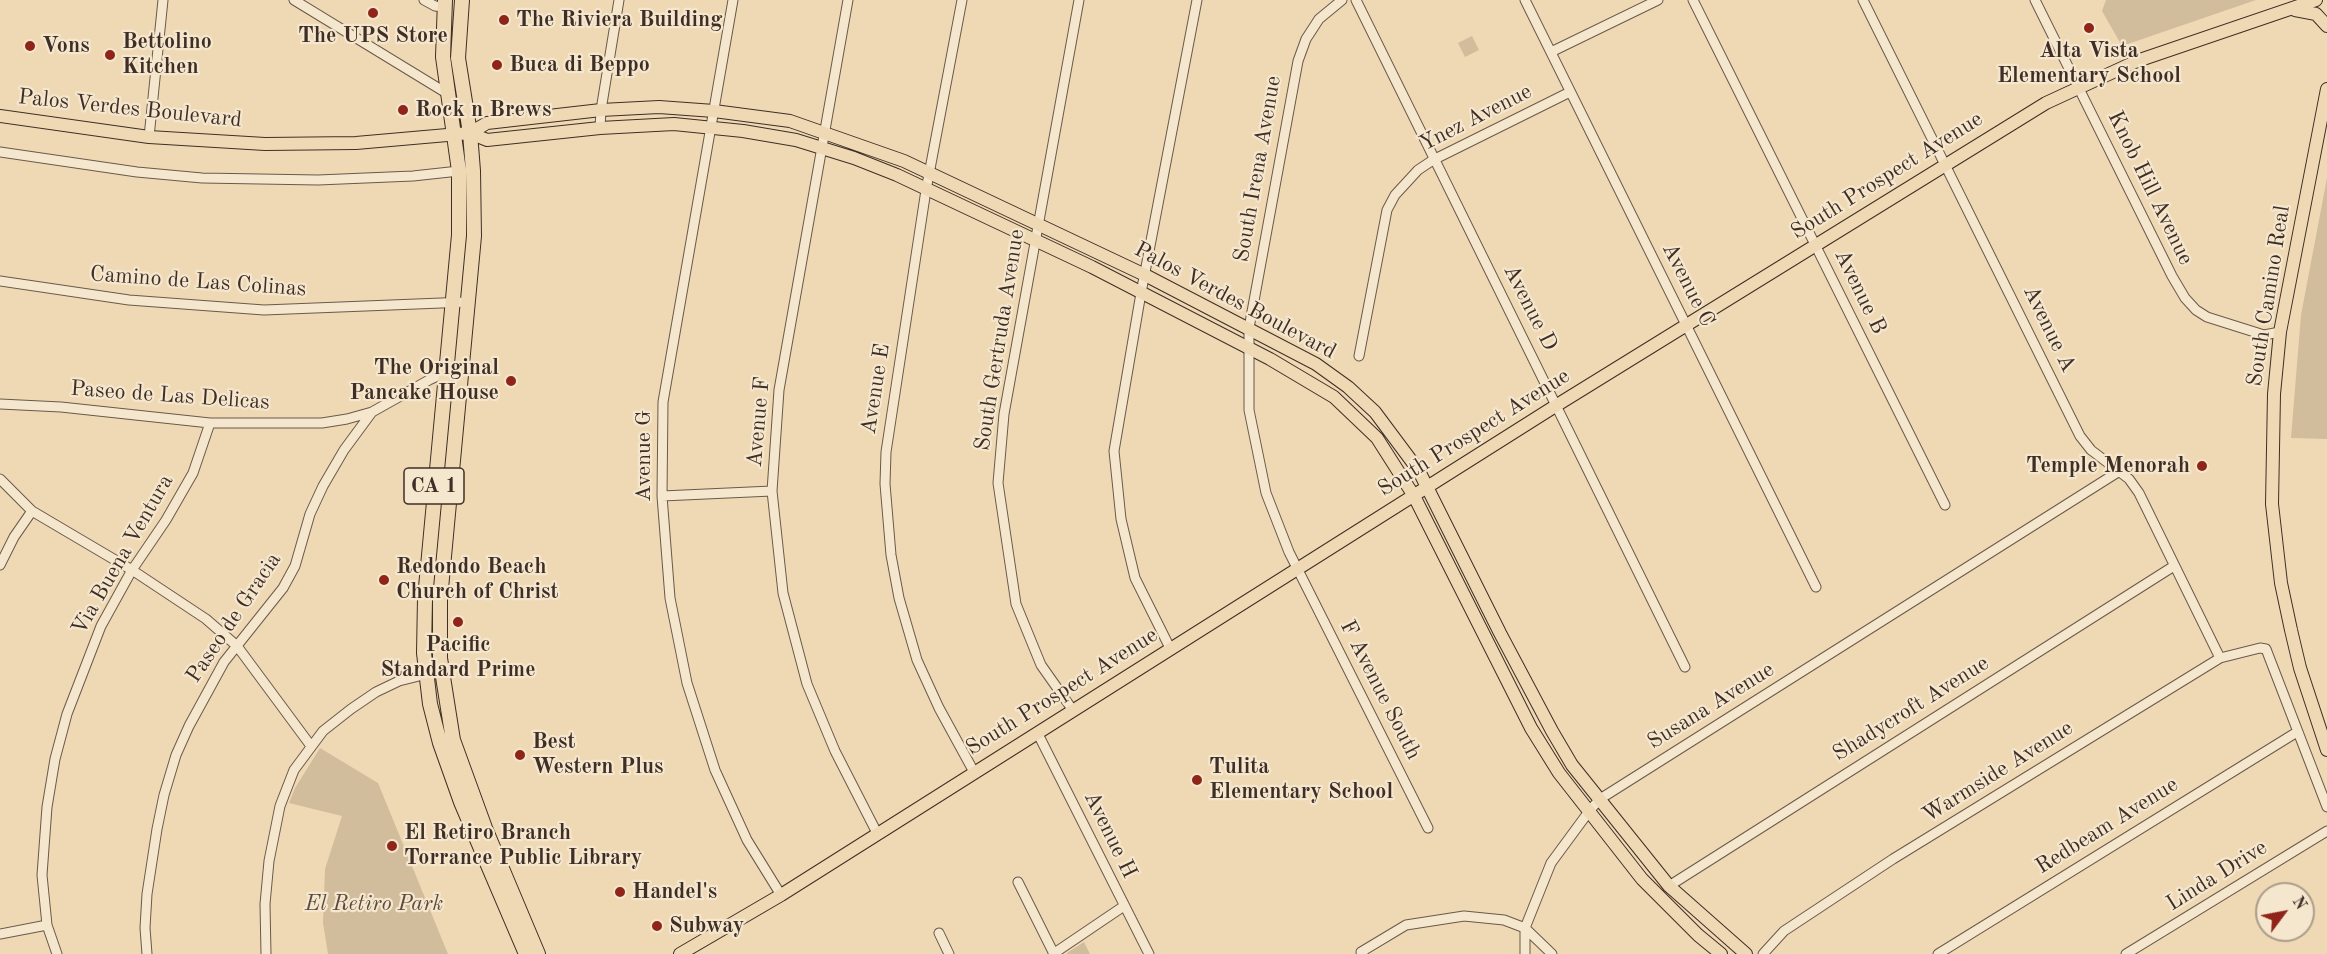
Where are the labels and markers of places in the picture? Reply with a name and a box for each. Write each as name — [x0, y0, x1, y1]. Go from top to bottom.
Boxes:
marker: The UPS Store — [366, 6, 380, 20]
place label: The Riviera Building — [516, 7, 722, 33]
marker: The Riviera Building — [497, 13, 511, 27]
marker: Alta Vista Elementary School — [2082, 21, 2096, 35]
place label: The UPS Store — [298, 23, 448, 49]
place label: Bettolino Kitchen — [122, 29, 212, 80]
place label: Vons — [42, 33, 90, 59]
place label: Alta Vista Elementary School — [1997, 38, 2181, 90]
marker: Vons — [23, 39, 37, 53]
marker: Bettolino Kitchen — [103, 48, 117, 62]
place label: Buca di Beppo — [509, 52, 650, 78]
marker: Buca di Beppo — [490, 58, 504, 72]
place label: Rock n Brews — [415, 97, 551, 123]
marker: Rock n Brews — [396, 103, 410, 117]
place label: The Original Pancake House — [350, 355, 499, 406]
marker: The Original Pancake House — [504, 374, 518, 388]
place label: Temple Menorah — [2026, 453, 2190, 479]
marker: Temple Menorah — [2195, 459, 2209, 473]
place label: Redondo Beach Church of Christ — [396, 554, 559, 606]
marker: Redondo Beach Church of Christ — [377, 573, 391, 587]
marker: Pacific Standard Prime — [451, 615, 465, 629]
place label: Pacific Standard Prime — [380, 632, 536, 684]
place label: Best Western Plus — [532, 729, 664, 780]
marker: Best Western Plus — [513, 748, 527, 762]
place label: Tulita Elementary School — [1209, 754, 1393, 806]
marker: Tulita Elementary School — [1190, 773, 1204, 787]
place label: El Retiro Branch Torrance Public Library — [404, 820, 642, 872]
marker: El Retiro Branch Torrance Public Library — [385, 839, 399, 853]
place label: Handel's — [632, 879, 717, 905]
marker: Handel's — [613, 885, 627, 899]
place label: Subway — [669, 913, 744, 939]
marker: Subway — [650, 919, 664, 933]

